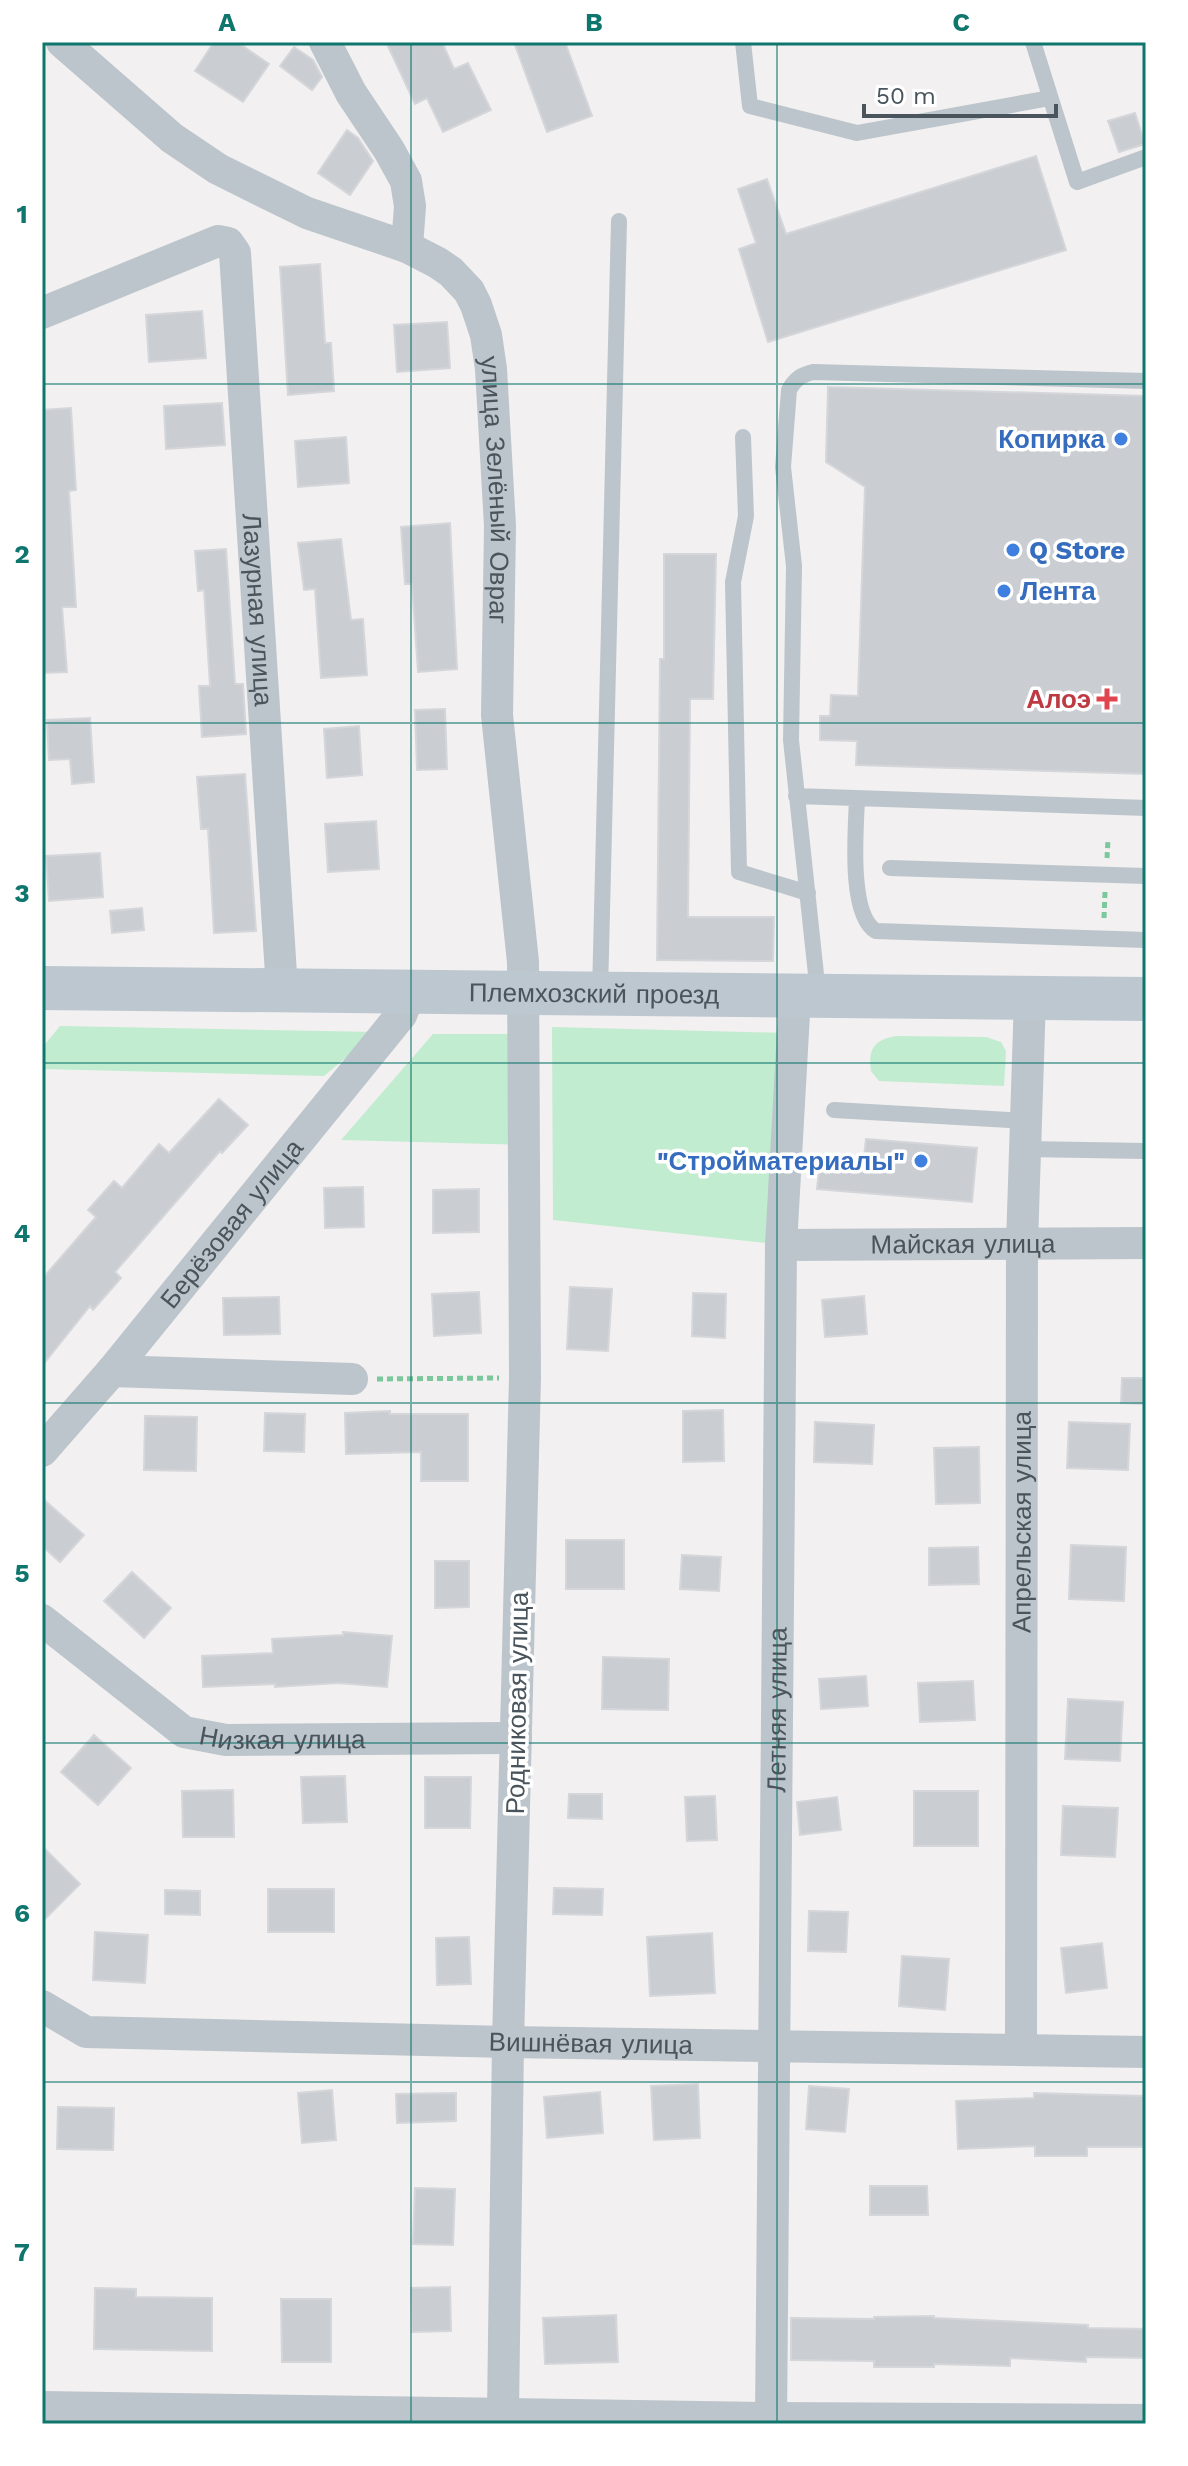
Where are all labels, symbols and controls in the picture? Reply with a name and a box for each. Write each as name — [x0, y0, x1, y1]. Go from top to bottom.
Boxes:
text: A — [218, 7, 236, 37]
text: B — [585, 7, 603, 37]
text: C — [952, 7, 970, 37]
scale bar — [864, 68, 1056, 118]
text: 50 m — [876, 82, 936, 110]
text: 1 — [16, 199, 28, 229]
street label: улица Зелёный Овраг — [474, 354, 515, 624]
place label: Копирка — [998, 424, 1106, 454]
marker: Копирка — [1112, 430, 1130, 448]
street label: Лазурная улица — [237, 512, 279, 708]
place label: Q Store — [1029, 535, 1125, 565]
text: 2 — [14, 539, 30, 569]
marker: Q Store — [1004, 541, 1022, 559]
place label: Лента — [1020, 576, 1096, 606]
marker: Лента — [995, 582, 1013, 600]
place label: Алоэ — [1026, 684, 1091, 714]
marker: Алоэ — [1098, 690, 1116, 708]
text: 3 — [14, 878, 30, 908]
street label: Племхозский проезд — [469, 977, 719, 1010]
street label: Берёзовая улица — [154, 1133, 309, 1314]
place label: "Стройматериалы" — [657, 1146, 905, 1176]
marker: "Стройматериалы" — [912, 1152, 930, 1170]
text: 4 — [14, 1218, 31, 1248]
street label: Майская улица — [870, 1228, 1056, 1260]
street label: Апрельская улица — [1007, 1410, 1037, 1633]
text: 5 — [14, 1558, 30, 1588]
street label: Родниковая улица — [500, 1591, 534, 1815]
street label: Летняя улица — [761, 1627, 793, 1793]
street label: Низкая улица — [197, 1720, 366, 1756]
text: 6 — [14, 1898, 30, 1928]
street label: Вишнёвая улица — [488, 2027, 694, 2060]
text: 7 — [14, 2237, 30, 2267]

